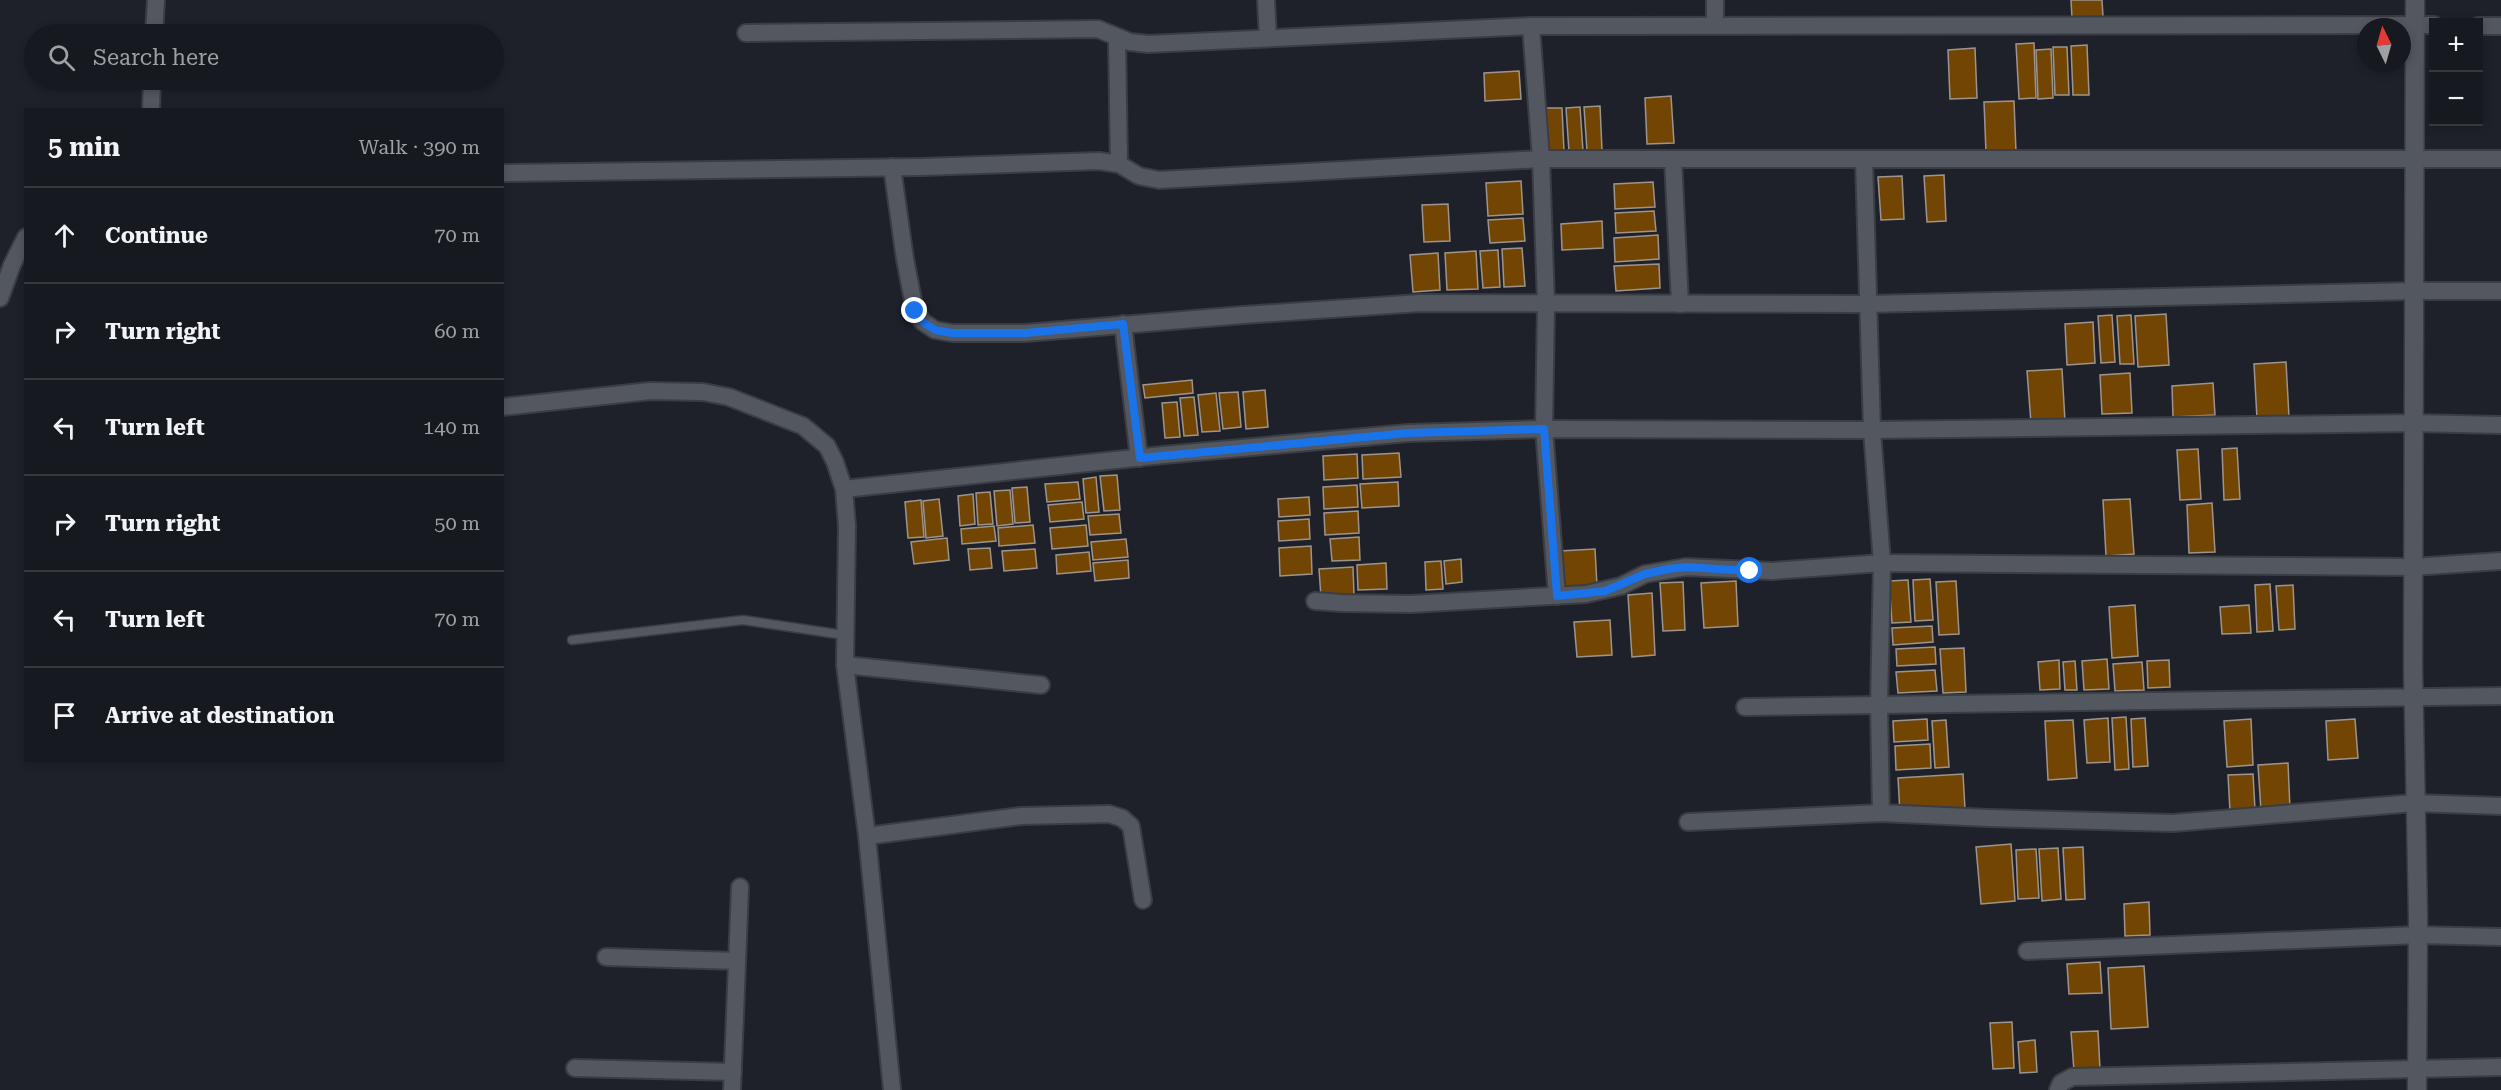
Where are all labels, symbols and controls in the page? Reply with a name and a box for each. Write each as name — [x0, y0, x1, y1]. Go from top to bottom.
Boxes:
north arrow — [2357, 18, 2411, 72]
map controls — [2429, 18, 2483, 126]
button: + — [2429, 18, 2483, 72]
search box — [24, 24, 504, 90]
icon: search — [45, 41, 78, 74]
text: Search here — [93, 45, 219, 70]
button: − — [2429, 72, 2483, 126]
text: 5 min — [48, 132, 120, 162]
text: Walk · 390 m — [359, 135, 480, 159]
icon: ahead — [48, 219, 81, 252]
text: Continue — [105, 223, 208, 248]
text: 70 m — [434, 223, 480, 247]
route end — [901, 297, 927, 323]
icon: right — [48, 315, 81, 348]
text: Turn right — [105, 319, 220, 344]
text: 60 m — [434, 319, 480, 343]
icon: left — [48, 411, 81, 444]
text: Turn left — [105, 415, 205, 440]
text: 140 m — [423, 415, 480, 439]
icon: right — [48, 507, 81, 540]
text: Turn right — [105, 511, 220, 536]
text: 50 m — [434, 511, 480, 535]
route start — [1736, 557, 1762, 583]
icon: left — [48, 603, 81, 636]
text: Turn left — [105, 607, 205, 632]
text: 70 m — [434, 607, 480, 631]
icon: arrive — [48, 699, 81, 732]
text: Arrive at destination — [105, 703, 334, 728]

